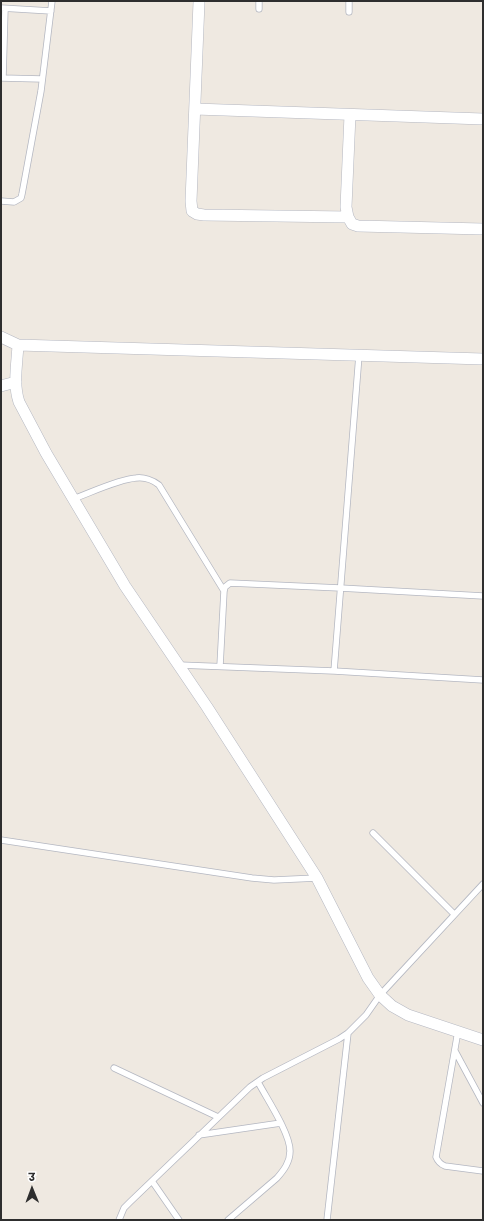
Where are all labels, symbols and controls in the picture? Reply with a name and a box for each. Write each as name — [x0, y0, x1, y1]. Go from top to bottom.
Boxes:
north arrow — [12, 1169, 52, 1209]
text: उ — [29, 1169, 35, 1185]

